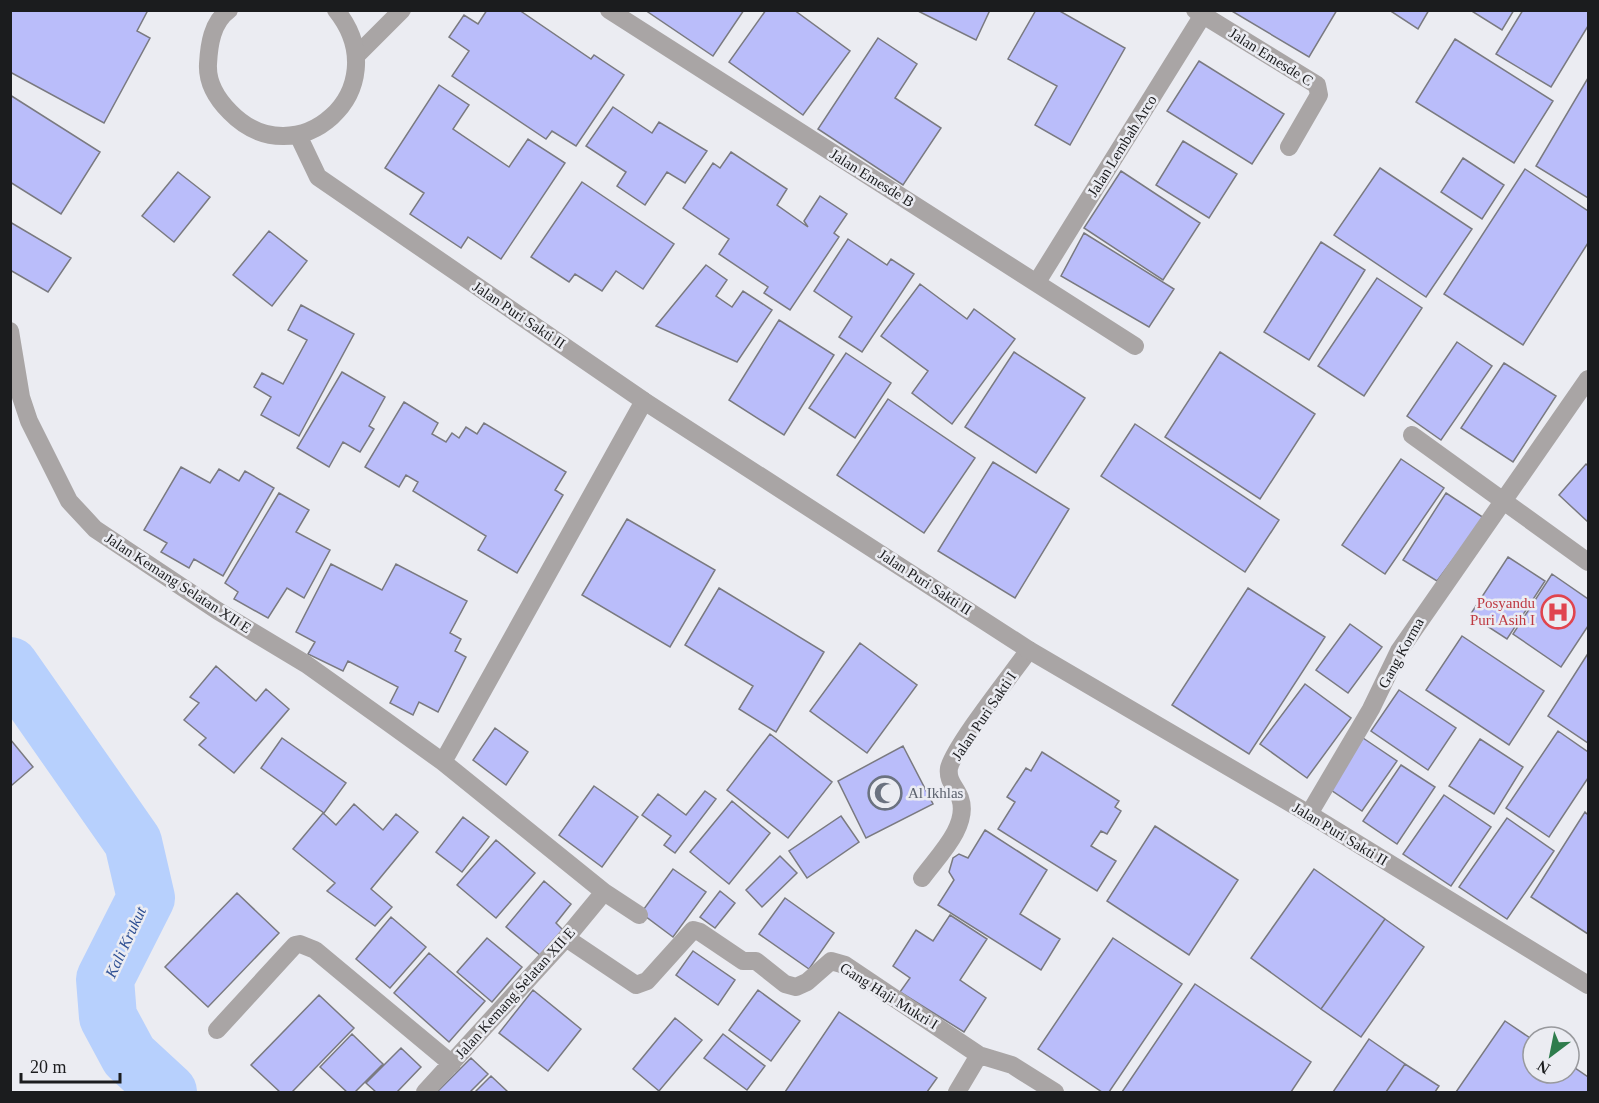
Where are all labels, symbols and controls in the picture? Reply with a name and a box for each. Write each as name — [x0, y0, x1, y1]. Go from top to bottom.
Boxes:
street label: Jalan Emesde C — [1226, 25, 1316, 89]
street label: Jalan Lembah Arco — [1084, 92, 1160, 200]
street label: Jalan Emesde B — [827, 146, 917, 210]
street label: Jalan Puri Sakti II — [470, 278, 568, 352]
street label: Jalan Kemang Selatan XII E — [102, 530, 254, 636]
street label: Jalan Puri Sakti II — [875, 546, 975, 618]
hospital icon: Posyandu Puri Asih I — [1540, 594, 1576, 630]
place label: Posyandu Puri Asih I — [1470, 595, 1535, 628]
street label: Gang Korma — [1375, 615, 1427, 691]
street label: Jalan Puri Sakti I — [949, 669, 1019, 763]
mosque icon: Al Ikhlas — [867, 775, 903, 811]
place label: Al Ikhlas — [908, 785, 964, 801]
street label: Jalan Puri Sakti II — [1290, 799, 1390, 869]
water label: Kali Krukut — [101, 904, 149, 981]
street label: Jalan Kemang Selatan XII E — [452, 924, 578, 1062]
street label: Gang Haji Mukri I — [837, 960, 941, 1032]
north arrow — [1521, 1025, 1581, 1085]
scale bar — [21, 1046, 120, 1084]
text: 20 m — [30, 1057, 67, 1077]
text: N — [1534, 1057, 1553, 1078]

